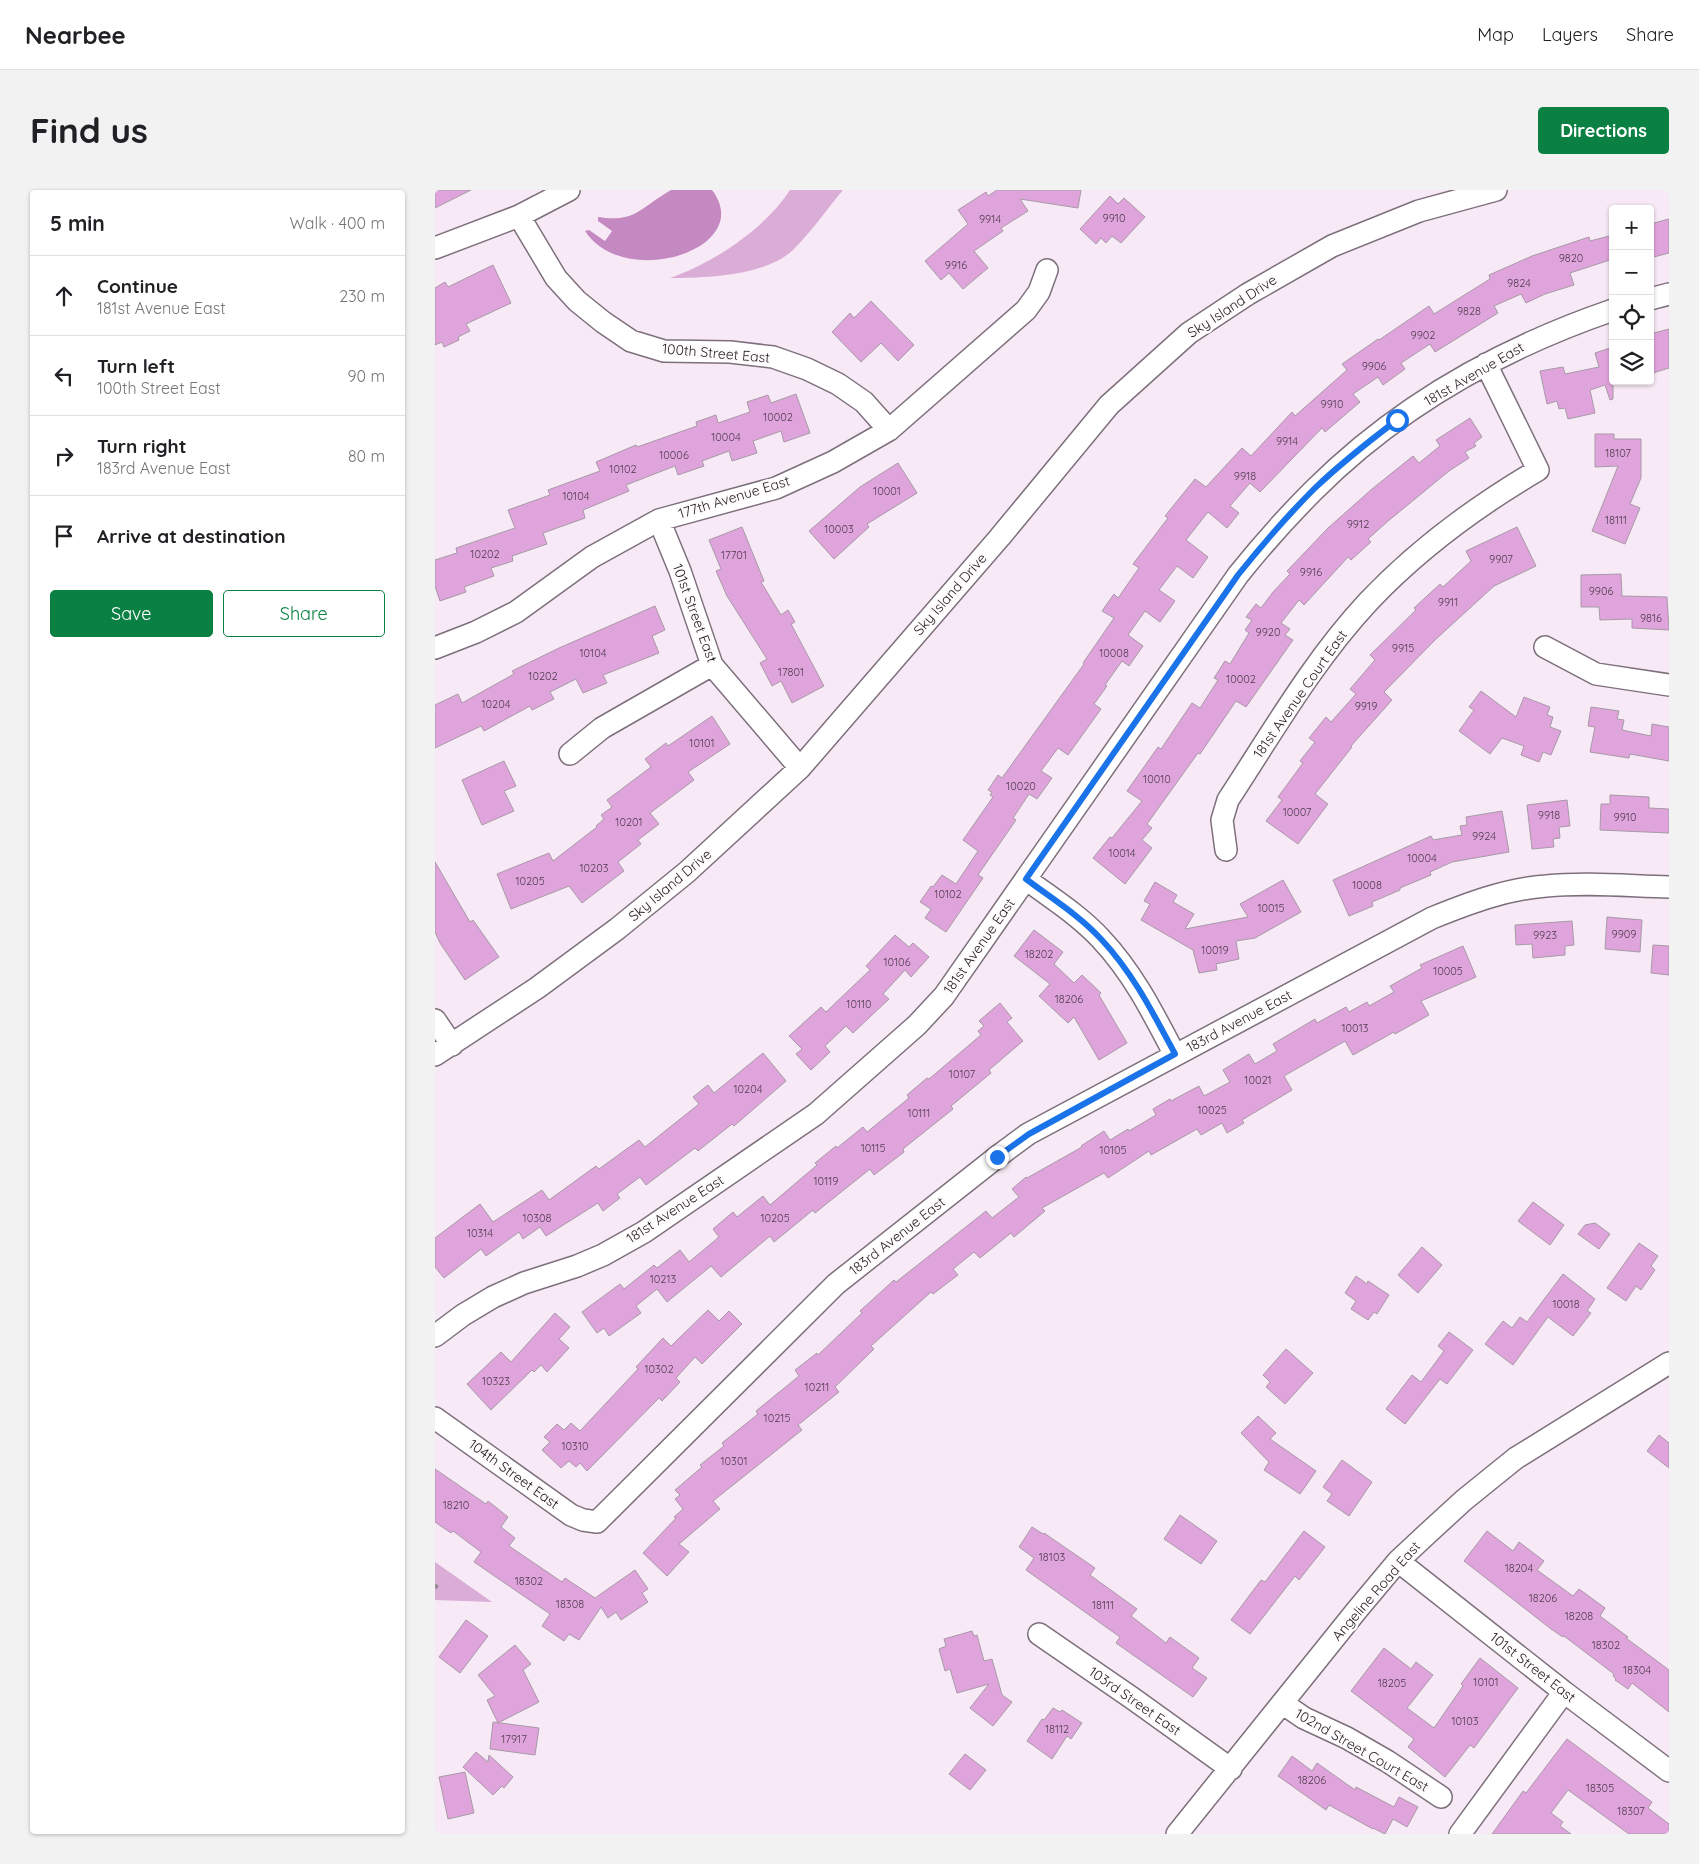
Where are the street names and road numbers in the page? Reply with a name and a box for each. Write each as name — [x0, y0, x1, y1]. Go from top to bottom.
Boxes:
street label: Sky Island Drive — [1184, 270, 1280, 342]
street label: 181st Avenue East — [1421, 338, 1527, 410]
street label: 100th Street East — [661, 339, 771, 367]
street label: 177th Avenue East — [676, 471, 792, 522]
street label: Sky Island Drive — [909, 549, 991, 639]
street label: 101st Street East — [669, 561, 721, 665]
street label: 181st Avenue Court East — [1249, 626, 1351, 761]
street label: Sky Island Drive — [625, 845, 715, 925]
street label: 181st Avenue East — [939, 895, 1019, 997]
street label: 183rd Avenue East — [1183, 985, 1295, 1056]
street label: 181st Avenue East — [623, 1171, 727, 1247]
street label: 183rd Avenue East — [845, 1193, 949, 1279]
street label: 104th Street East — [465, 1435, 563, 1513]
street label: Angeline Road East — [1328, 1537, 1424, 1644]
street label: 101st Street East — [1487, 1628, 1580, 1706]
street label: 103rd Street East — [1086, 1663, 1185, 1740]
street label: 102nd Street Court East — [1292, 1704, 1432, 1796]

